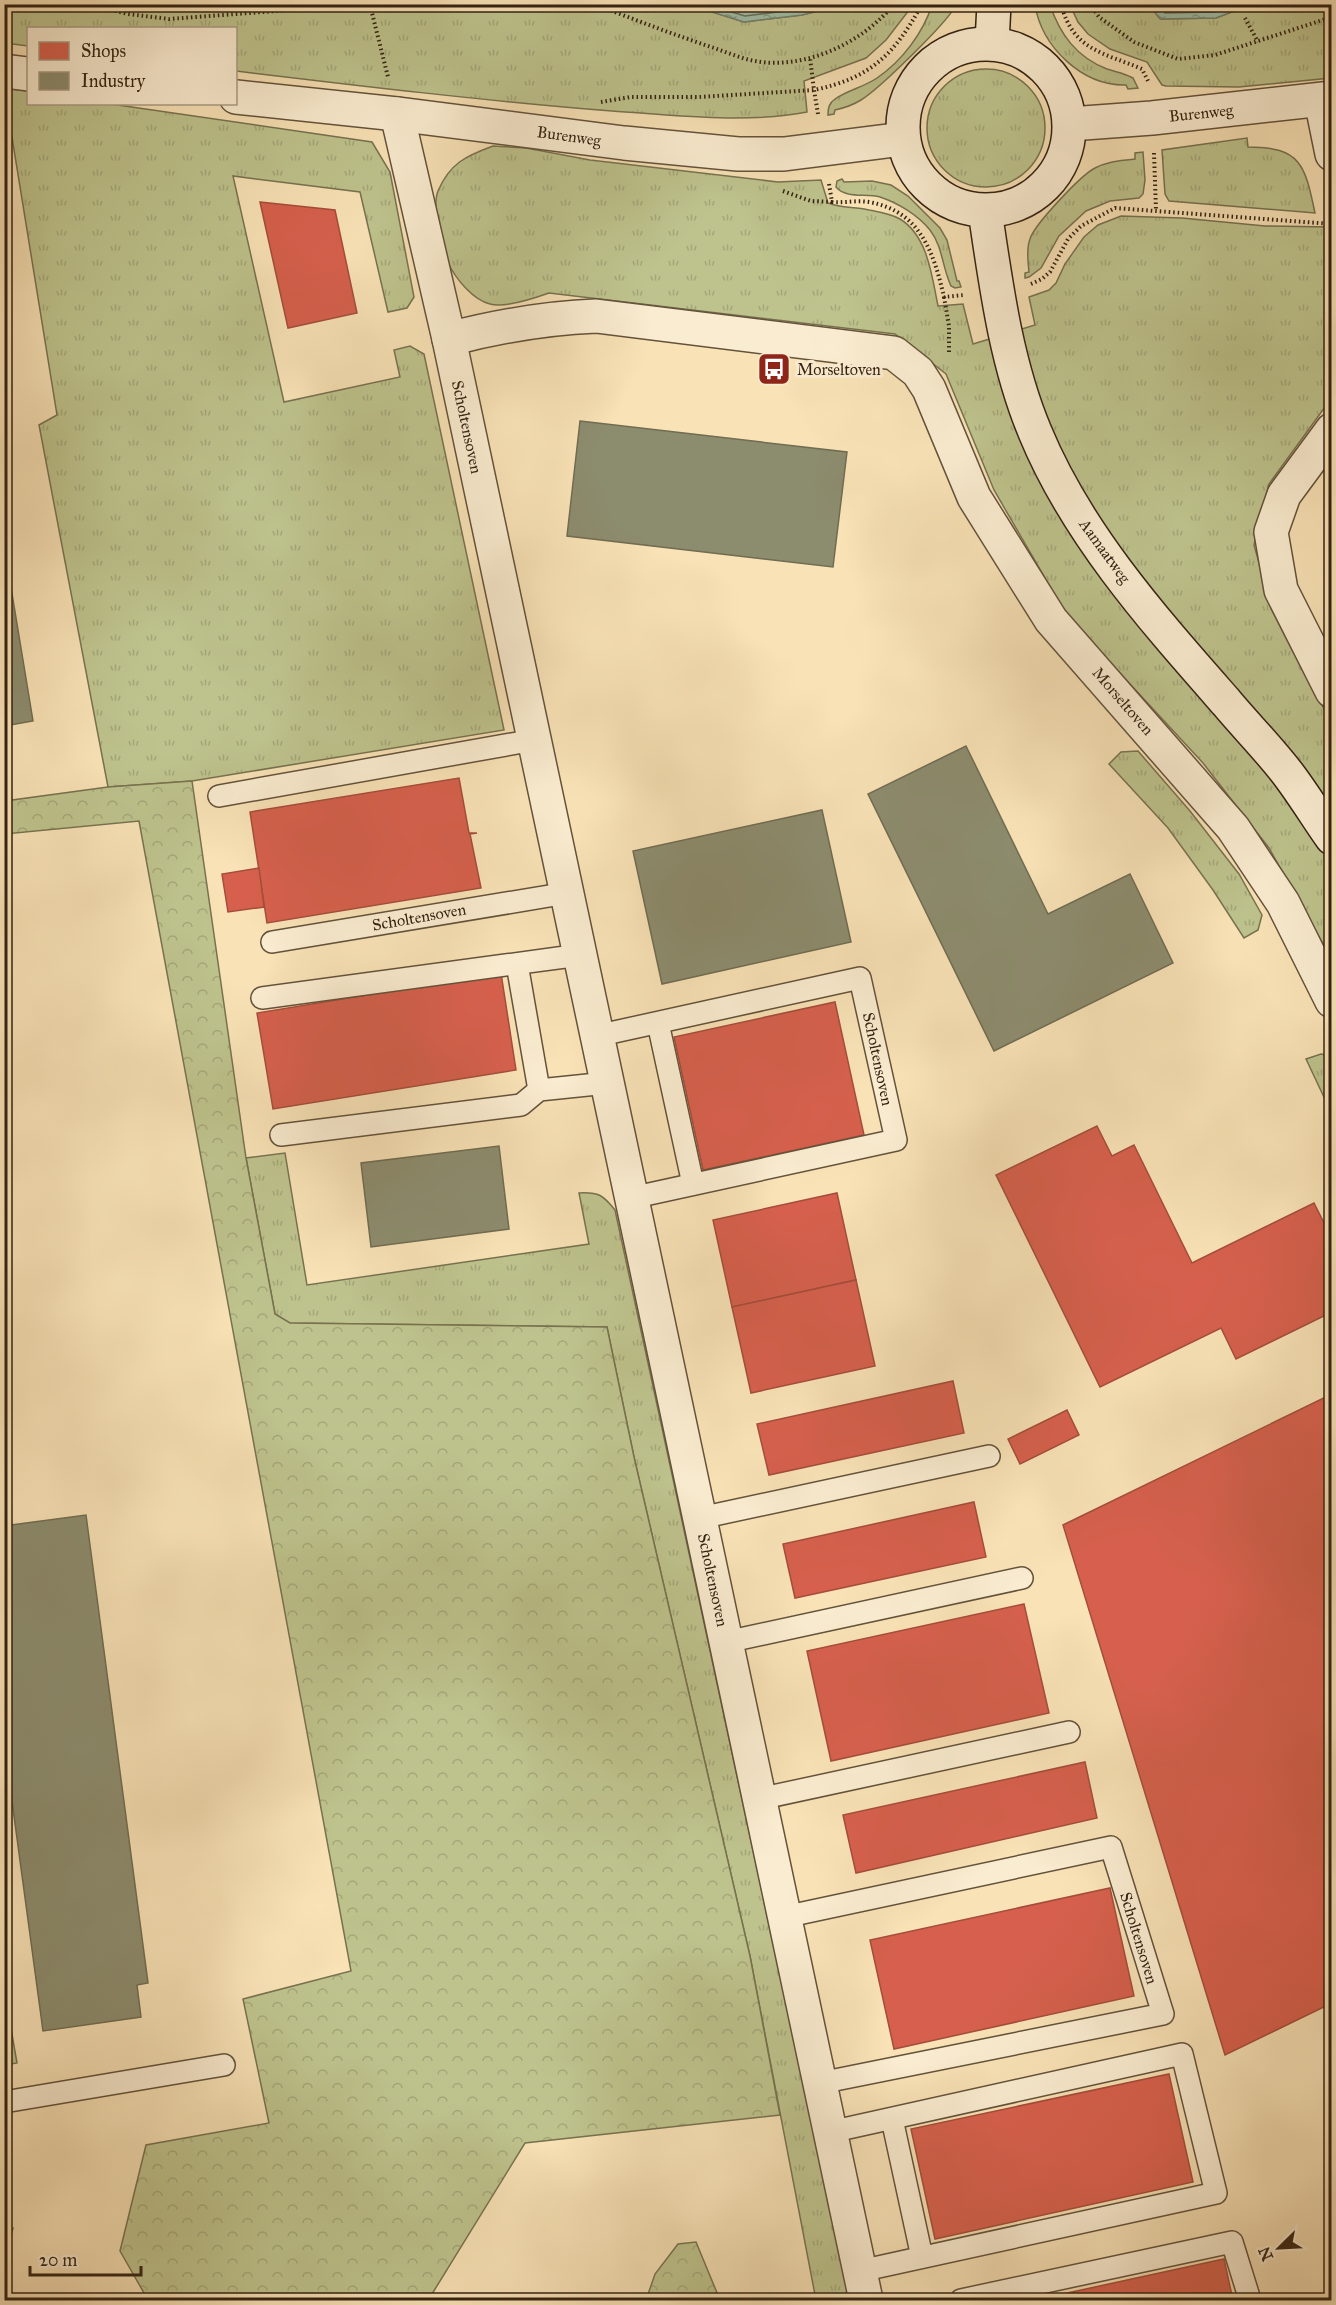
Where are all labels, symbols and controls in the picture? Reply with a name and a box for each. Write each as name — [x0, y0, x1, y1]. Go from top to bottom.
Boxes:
legend — [27, 27, 237, 105]
text: Shops — [81, 40, 126, 62]
text: Industry — [81, 70, 146, 92]
street label: Burenweg — [1168, 100, 1235, 127]
street label: Burenweg — [536, 122, 603, 151]
bus stop icon: Morseltoven — [756, 351, 792, 387]
place label: Morseltoven — [797, 360, 881, 379]
street label: Scholtensoven — [448, 379, 486, 476]
street label: Aamaatweg — [1074, 514, 1135, 588]
street label: Morseltoven — [1088, 663, 1158, 739]
street label: Scholtensoven — [371, 899, 468, 935]
street label: Scholtensoven — [859, 1011, 897, 1108]
street label: Scholtensoven — [694, 1532, 732, 1629]
street label: Scholtensoven — [1116, 1890, 1162, 1986]
north arrow — [1249, 2218, 1309, 2278]
scale bar — [30, 2239, 141, 2277]
text: N — [1254, 2243, 1277, 2264]
text: 20 m — [39, 2249, 77, 2271]

